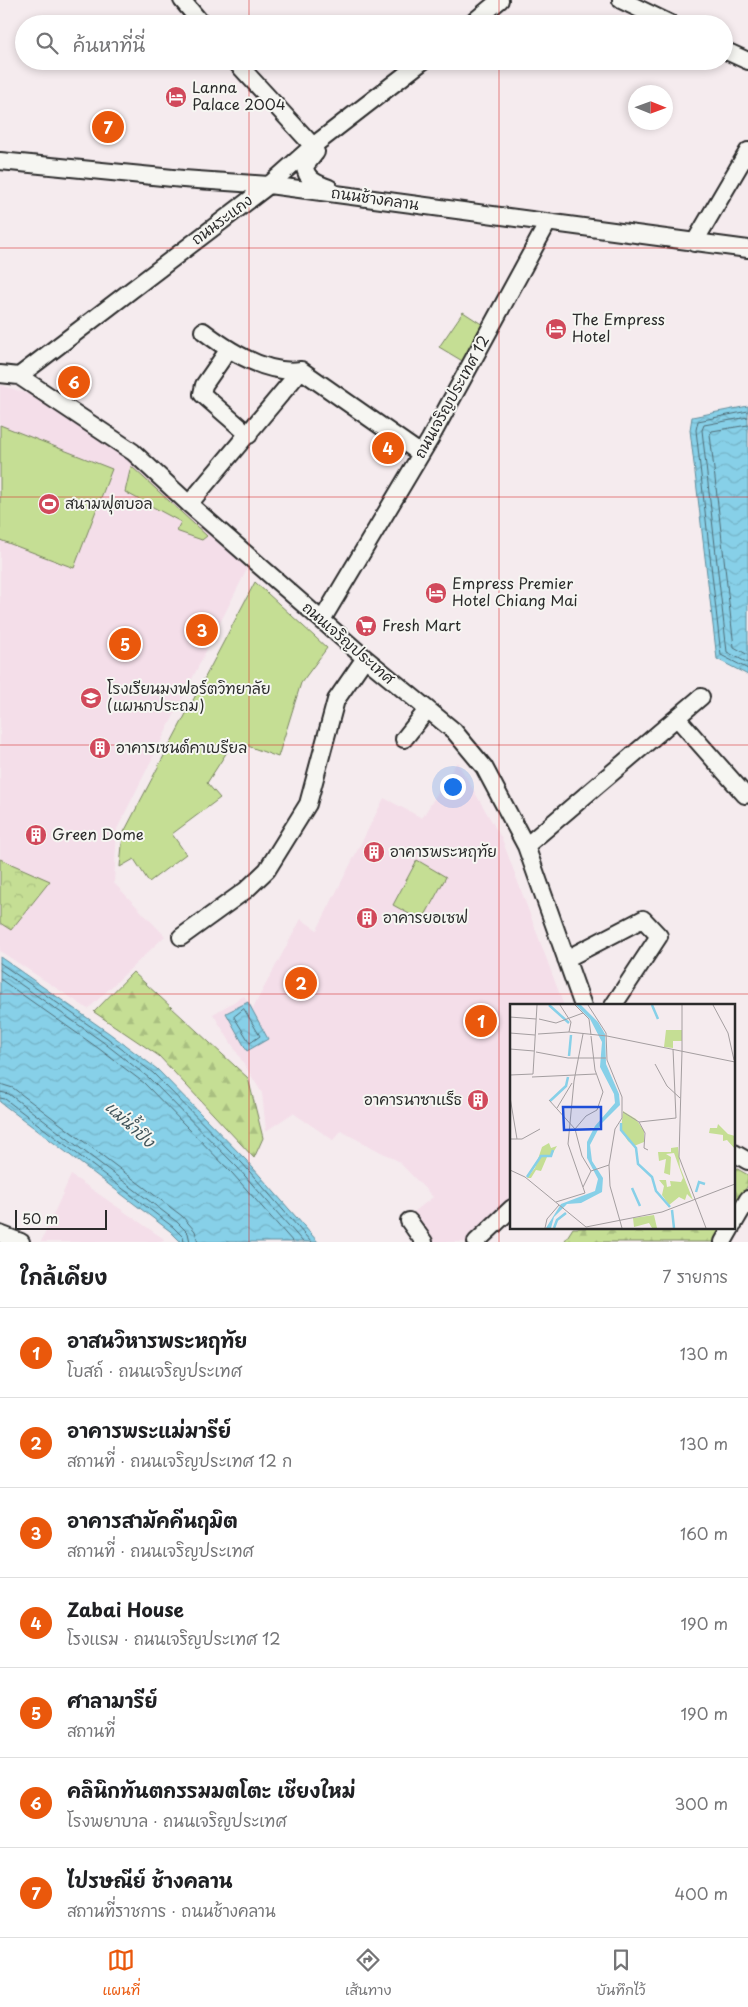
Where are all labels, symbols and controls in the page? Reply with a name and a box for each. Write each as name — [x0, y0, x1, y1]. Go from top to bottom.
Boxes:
search box — [15, 15, 733, 70]
icon: search — [33, 29, 61, 57]
text: ค้นหาที่นี่ — [73, 30, 145, 58]
place label: Lanna Palace 2004 — [192, 75, 286, 115]
hotel icon: Lanna Palace 2004 — [164, 85, 188, 109]
north arrow — [628, 85, 673, 130]
pin: 7 — [92, 108, 124, 146]
street label: ถนนช้างคลาน — [330, 180, 421, 215]
street label: ถนนระแกง — [186, 188, 257, 250]
place label: The Empress Hotel — [572, 307, 665, 347]
hotel icon: The Empress Hotel — [544, 317, 568, 341]
street label: ถนนเจริญประเทศ 12 — [407, 330, 494, 462]
pin: 6 — [58, 363, 90, 401]
pin: 4 — [372, 429, 404, 467]
place label: สนามฟุตบอล — [65, 491, 153, 515]
sports icon: สนามฟุตบอล — [37, 492, 61, 516]
place label: Empress Premier Hotel Chiang Mai — [452, 571, 578, 611]
hotel icon: Empress Premier Hotel Chiang Mai — [424, 581, 448, 605]
street label: ถนนเจริญประเทศ — [298, 595, 401, 689]
pin: 3 — [186, 611, 218, 649]
place label: Fresh Mart — [382, 613, 461, 636]
supermarket icon: Fresh Mart — [354, 614, 378, 638]
pin: 5 — [109, 625, 141, 663]
place label: โรงเรียนมงฟอร์ตวิทยาลัย (แผนกประถม) — [107, 676, 271, 716]
school or university icon: โรงเรียนมงฟอร์ตวิทยาลัย (แผนกประถม) — [79, 686, 103, 710]
place label: อาคารเซนต์คาเบรียล — [116, 735, 247, 758]
building icon: อาคารเซนต์คาเบรียล — [88, 736, 112, 760]
your location — [440, 774, 466, 800]
place label: Green Dome — [52, 822, 144, 845]
building icon: Green Dome — [24, 823, 48, 847]
place label: อาคารพระหฤทัย — [390, 839, 497, 862]
building icon: อาคารพระหฤทัย — [362, 840, 386, 864]
place label: อาคารยอเซฟ — [383, 905, 468, 928]
building icon: อาคารยอเซฟ — [355, 906, 379, 930]
pin: 2 — [285, 964, 317, 1002]
pin: 1 — [465, 1002, 497, 1040]
inset map — [510, 1004, 736, 1230]
place label: อาคารนาซาแร็ธ — [364, 1087, 462, 1110]
building icon: อาคารนาซาแร็ธ — [466, 1088, 490, 1112]
water label: แม่น้ำปิง — [101, 1094, 163, 1153]
scale bar — [15, 1207, 108, 1230]
text: 50 m — [22, 1208, 58, 1229]
text: ใกล้เคียง — [20, 1260, 107, 1292]
text: 7 รายการ — [662, 1264, 728, 1288]
text: อาสนวิหารพระหฤทัย — [67, 1326, 247, 1354]
text: 1 — [32, 1341, 40, 1365]
text: 130 m — [680, 1341, 728, 1365]
text: โบสถ์ · ถนนเจริญประเทศ — [67, 1358, 242, 1382]
text: อาคารพระแม่มารีย์ — [67, 1416, 231, 1444]
text: 2 — [30, 1431, 42, 1455]
text: 130 m — [680, 1431, 728, 1455]
text: สถานที่ · ถนนเจริญประเทศ 12 ก — [67, 1448, 292, 1472]
text: อาคารสามัคคีนฤมิต — [67, 1506, 238, 1534]
text: 3 — [31, 1521, 41, 1545]
text: 160 m — [680, 1521, 728, 1545]
text: สถานที่ · ถนนเจริญประเทศ — [67, 1538, 253, 1562]
text: Zabai House — [67, 1595, 184, 1623]
text: 4 — [31, 1611, 41, 1635]
text: 190 m — [680, 1611, 728, 1635]
text: โรงแรม · ถนนเจริญประเทศ 12 — [67, 1626, 281, 1650]
text: ศาลามารีย์ — [67, 1686, 157, 1714]
text: 5 — [31, 1701, 41, 1725]
text: 190 m — [680, 1701, 728, 1725]
text: สถานที่ — [67, 1718, 115, 1742]
text: คลินิกทันตกรรมมตโตะ เชียงใหม่ — [67, 1776, 355, 1804]
text: 6 — [30, 1791, 42, 1815]
text: 300 m — [674, 1791, 728, 1815]
text: โรงพยาบาล · ถนนเจริญประเทศ — [67, 1808, 286, 1832]
text: ไปรษณีย์ ช้างคลาน — [67, 1866, 232, 1894]
text: 7 — [31, 1881, 41, 1905]
text: 400 m — [675, 1881, 728, 1905]
text: สถานที่ราชการ · ถนนช้างคลาน — [67, 1898, 276, 1922]
tab: แผนที่ — [102, 1946, 140, 2000]
tab: เส้นทาง — [345, 1946, 391, 2000]
tab: บันทึกไว้ — [596, 1946, 646, 2000]

